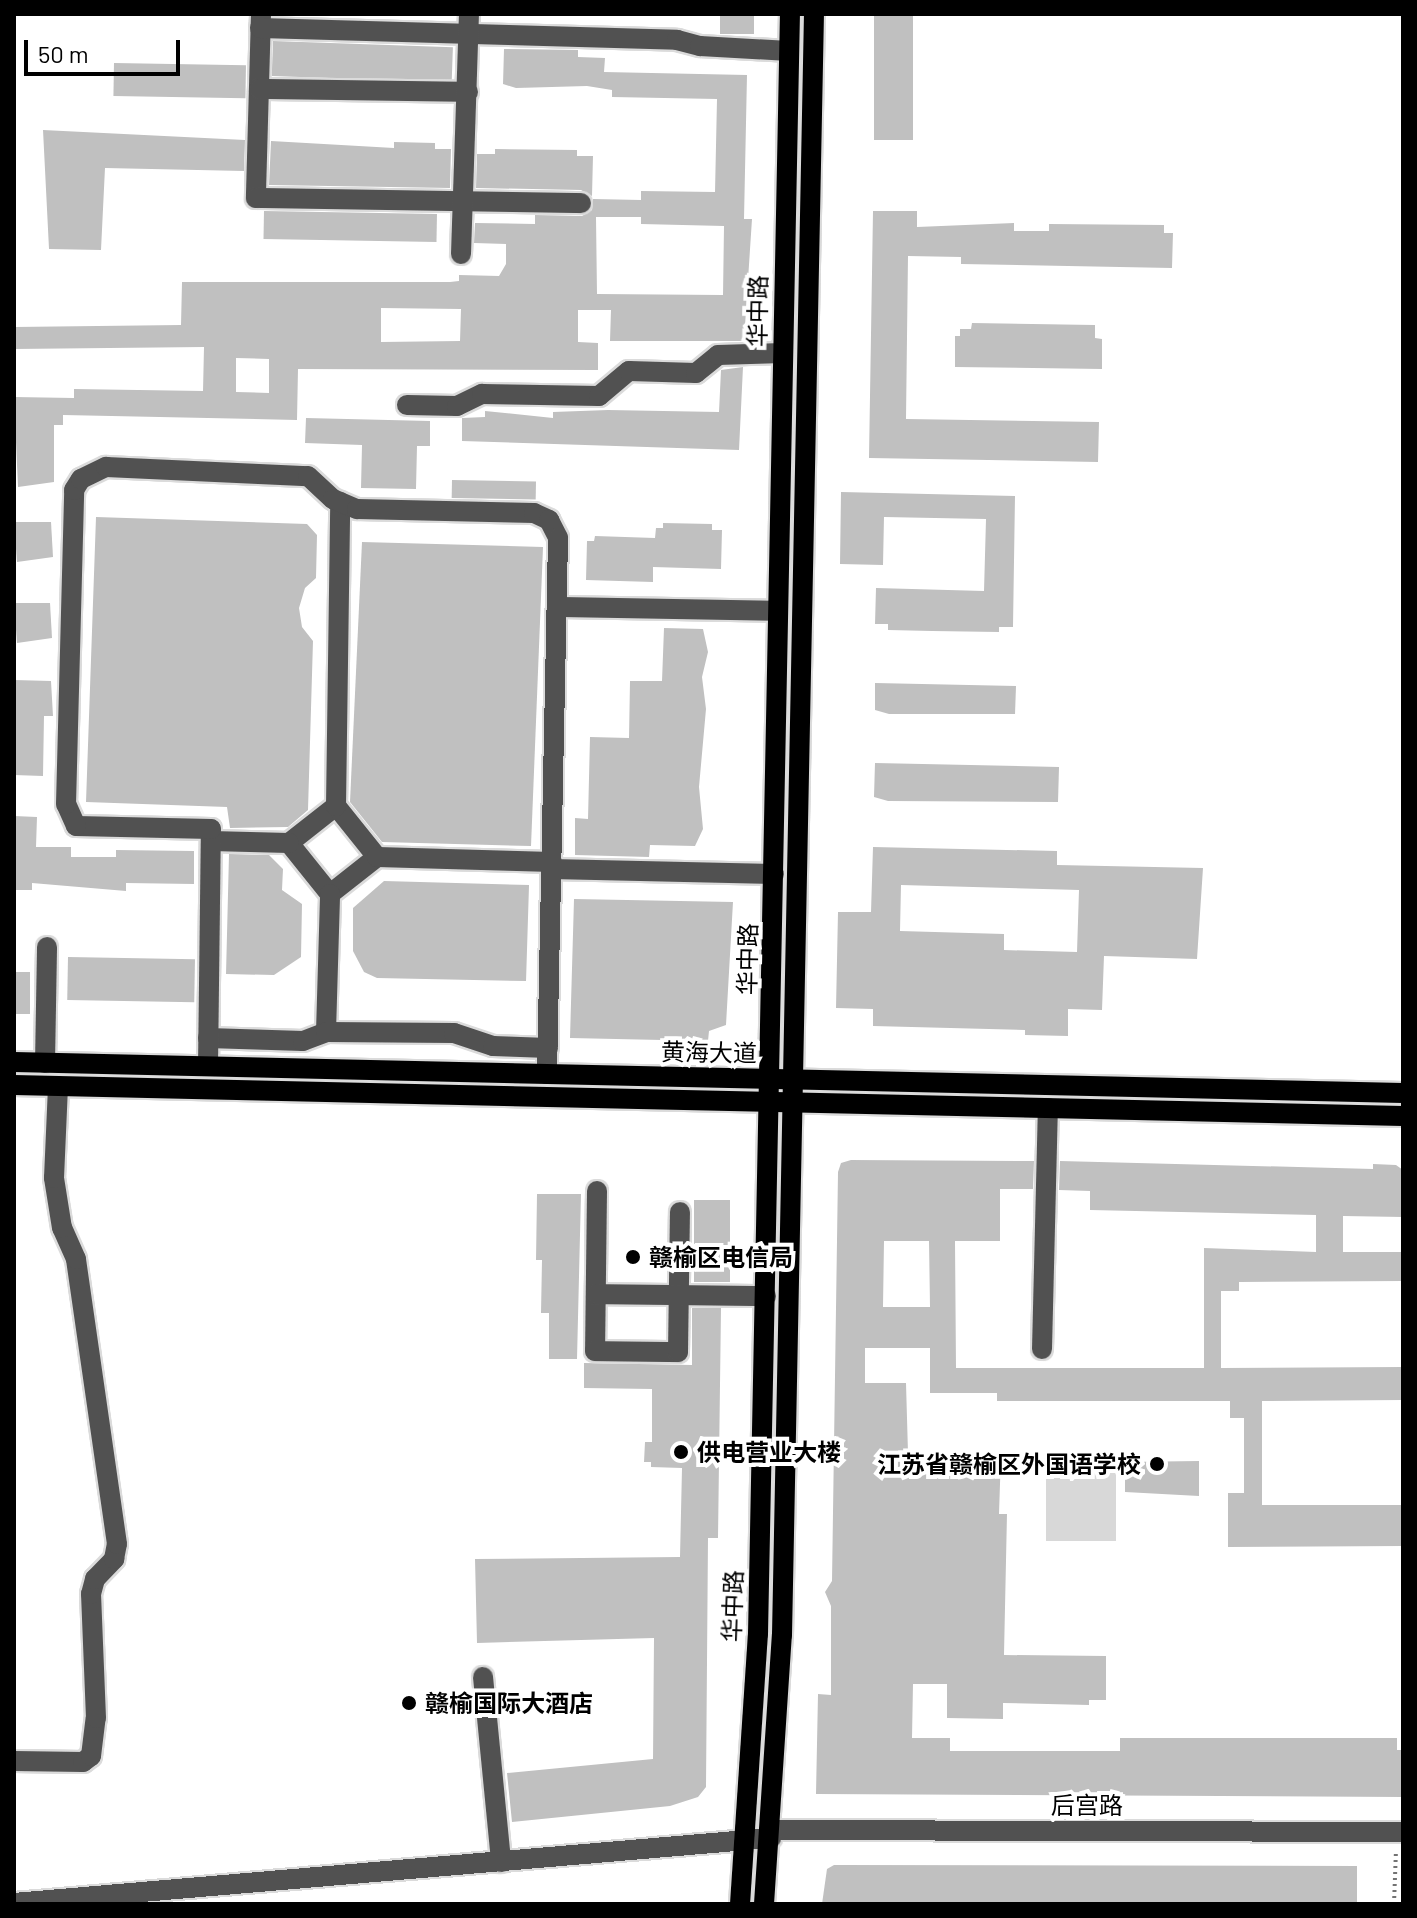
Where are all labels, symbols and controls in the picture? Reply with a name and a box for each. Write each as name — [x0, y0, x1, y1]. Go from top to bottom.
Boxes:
scale bar — [28, 24, 184, 74]
text: 50 m — [38, 39, 89, 68]
street label: 华中路 — [742, 275, 772, 347]
street label: 华中路 — [732, 923, 762, 995]
street label: 黄海大道 — [661, 1037, 757, 1067]
place label: 赣榆区电信局 — [649, 1243, 793, 1271]
marker: 赣榆区电信局 — [624, 1248, 642, 1266]
place label: 供电营业大楼 — [697, 1438, 841, 1466]
marker: 供电营业大楼 — [672, 1443, 690, 1461]
place label: 江苏省赣榆区外国语学校 — [877, 1450, 1141, 1478]
marker: 江苏省赣榆区外国语学校 — [1148, 1455, 1166, 1473]
street label: 华中路 — [716, 1570, 748, 1642]
place label: 赣榆国际大酒店 — [425, 1689, 593, 1717]
marker: 赣榆国际大酒店 — [400, 1694, 418, 1712]
street label: 后宫路 — [1051, 1791, 1123, 1819]

